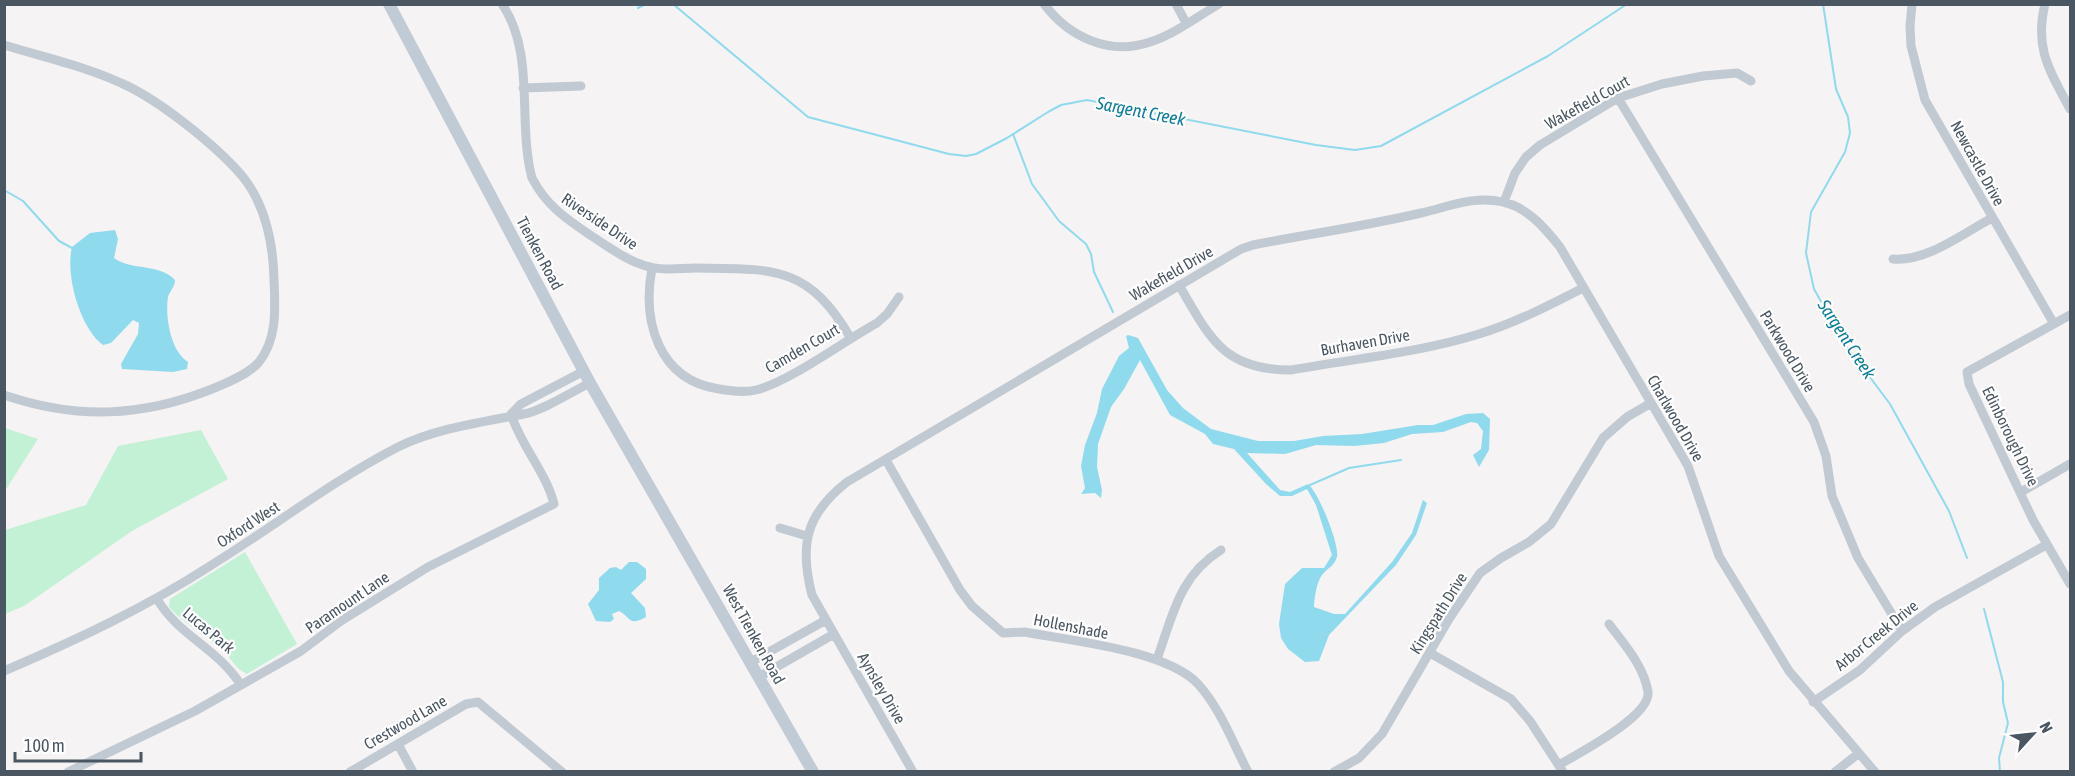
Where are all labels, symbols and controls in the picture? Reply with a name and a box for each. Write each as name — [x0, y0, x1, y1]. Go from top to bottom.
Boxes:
street label: Wakefield Court — [1542, 71, 1633, 133]
water label: Sargent Creek — [1094, 92, 1188, 130]
street label: Newcastle Drive — [1947, 117, 2009, 209]
street label: Riverside Drive — [559, 189, 641, 253]
street label: Tienken Road — [513, 214, 567, 292]
street label: Wakefield Drive — [1126, 242, 1216, 304]
water label: Sargent Creek — [1813, 295, 1881, 383]
street label: Parkwood Drive — [1757, 307, 1819, 395]
street label: Camden Court — [762, 319, 843, 376]
street label: Burhaven Drive — [1319, 325, 1411, 359]
street label: Charlwood Drive — [1644, 372, 1708, 464]
street label: Edinborough Drive — [1978, 383, 2043, 489]
street label: Oxford West — [213, 497, 283, 551]
street label: Paramount Lane — [302, 567, 392, 637]
street label: Kingspath Drive — [1406, 569, 1471, 658]
street label: West Tienken Road — [719, 581, 789, 687]
street label: Arbor Creek Drive — [1831, 596, 1921, 674]
street label: Lucas Park — [180, 603, 238, 657]
street label: Hollenshade — [1032, 610, 1110, 642]
street label: Aynsley Drive — [854, 649, 910, 727]
street label: Crestwood Lane — [361, 691, 449, 753]
north arrow — [2003, 704, 2063, 764]
text: N — [2036, 719, 2057, 735]
scale bar — [15, 725, 141, 763]
text: 100 m — [24, 735, 65, 756]

